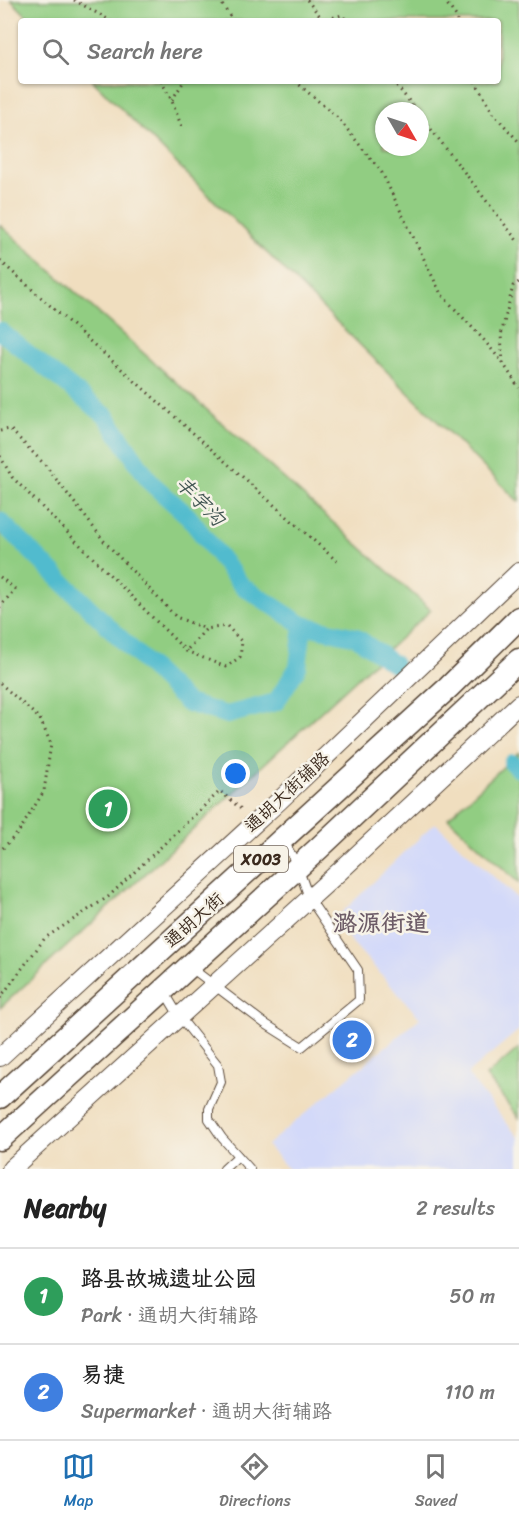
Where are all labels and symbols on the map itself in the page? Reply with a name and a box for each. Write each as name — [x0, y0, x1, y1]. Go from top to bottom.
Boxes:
north arrow — [375, 102, 429, 156]
water label: 丰字沟 — [167, 467, 235, 536]
street label: 通胡大街辅路 — [237, 743, 337, 841]
your location — [221, 759, 250, 788]
pin: 1 — [88, 786, 128, 832]
road number: X003 — [234, 846, 288, 872]
street label: 通胡大街 — [157, 884, 231, 956]
district label: 潞源街道 — [333, 902, 429, 944]
pin: 2 — [332, 1018, 372, 1062]

